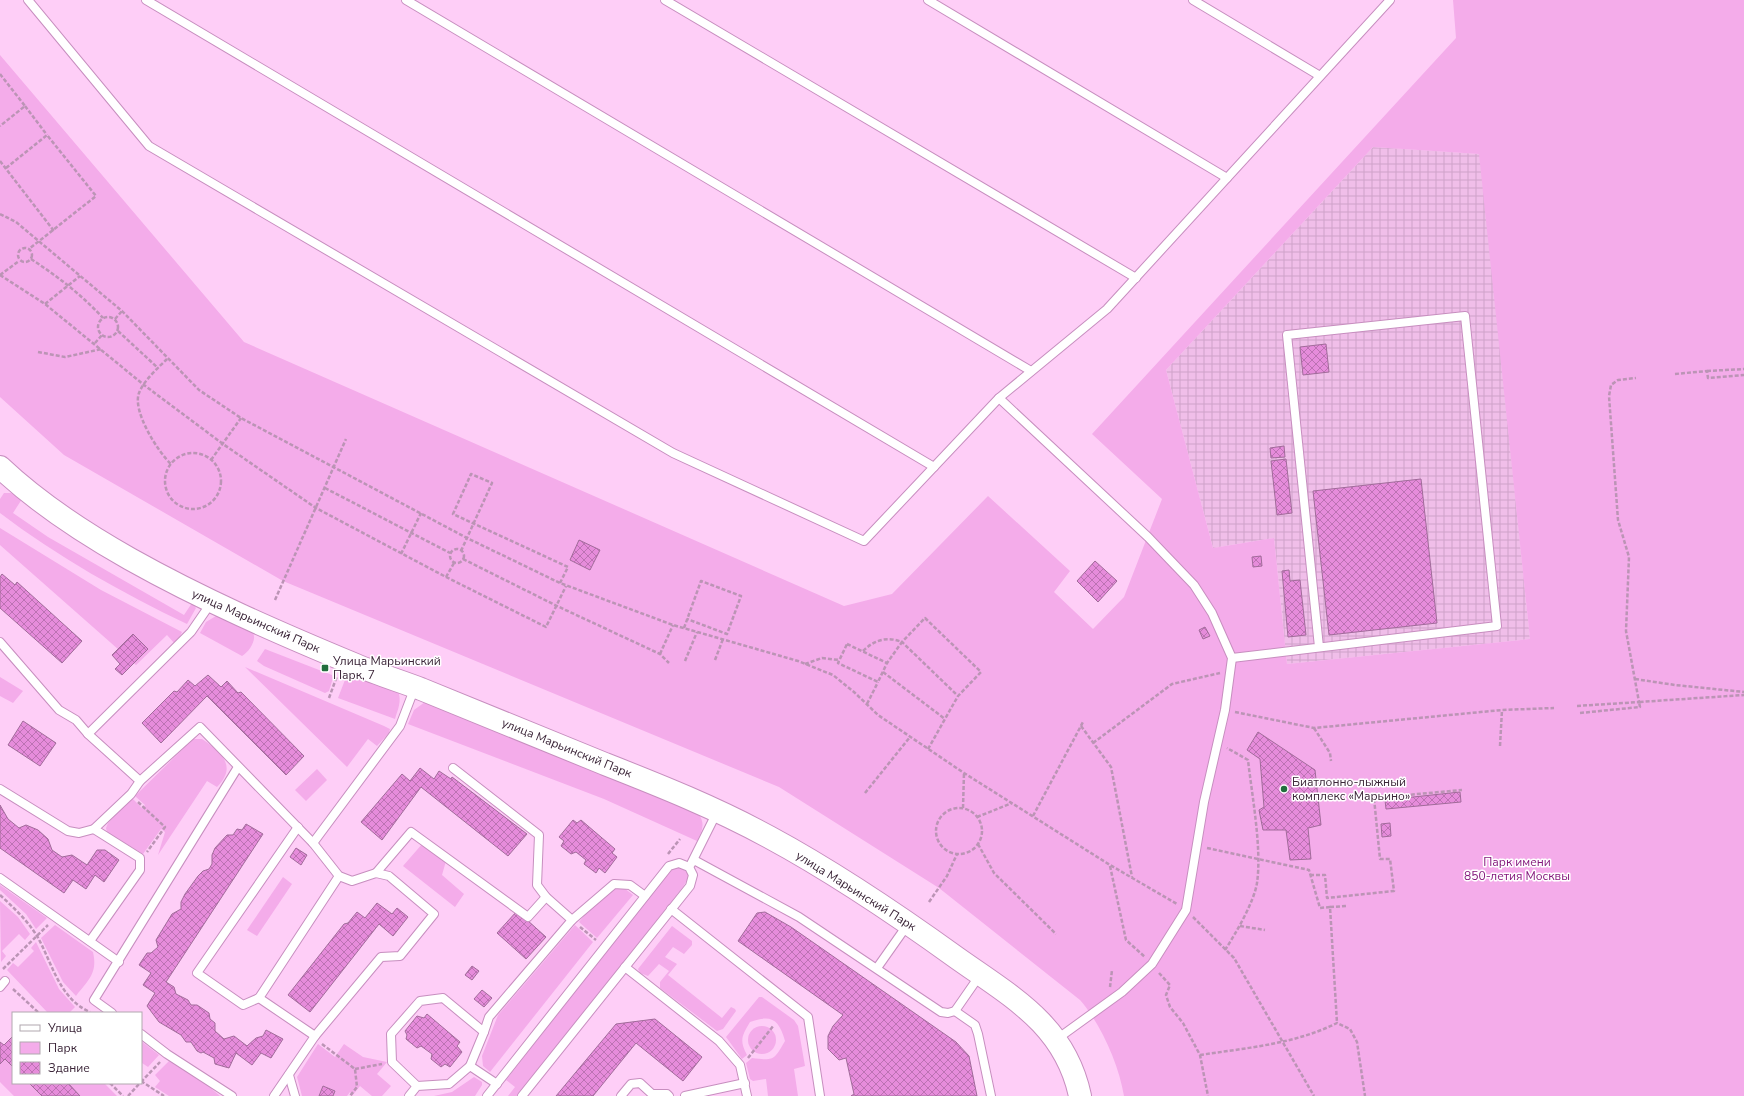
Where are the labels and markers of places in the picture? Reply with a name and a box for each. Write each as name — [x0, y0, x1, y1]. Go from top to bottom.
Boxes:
place label: Улица Марьинский Парк, 7 — [332, 653, 441, 683]
marker: Улица Марьинский Парк, 7 — [320, 663, 330, 673]
place label: Биатлонно-лыжный комплекс «Марьино» — [1292, 774, 1410, 804]
marker: Биатлонно-лыжный комплекс «Марьино» — [1279, 784, 1289, 794]

